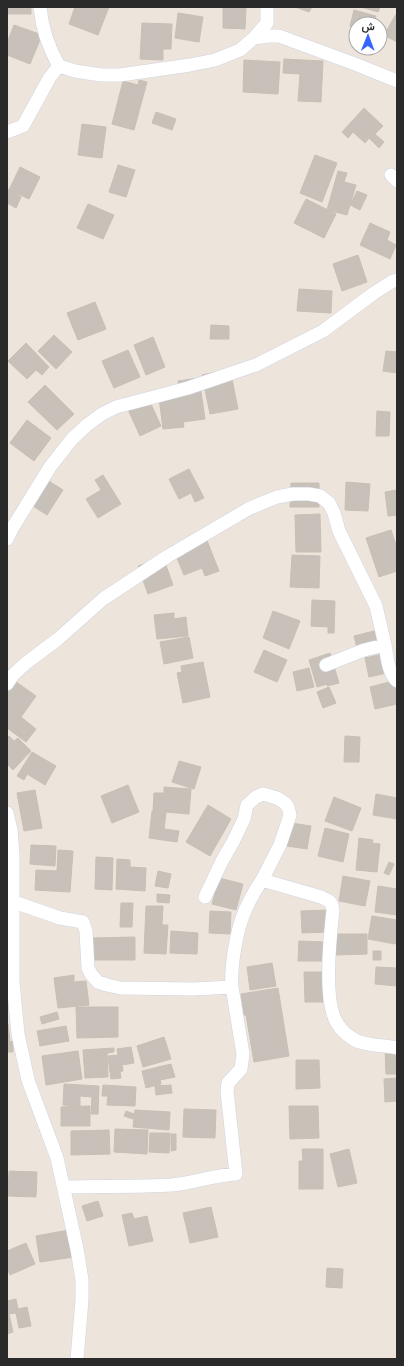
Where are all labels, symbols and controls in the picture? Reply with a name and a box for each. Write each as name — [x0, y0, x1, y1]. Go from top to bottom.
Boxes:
north arrow — [348, 16, 388, 56]
text: ش — [361, 20, 375, 33]

